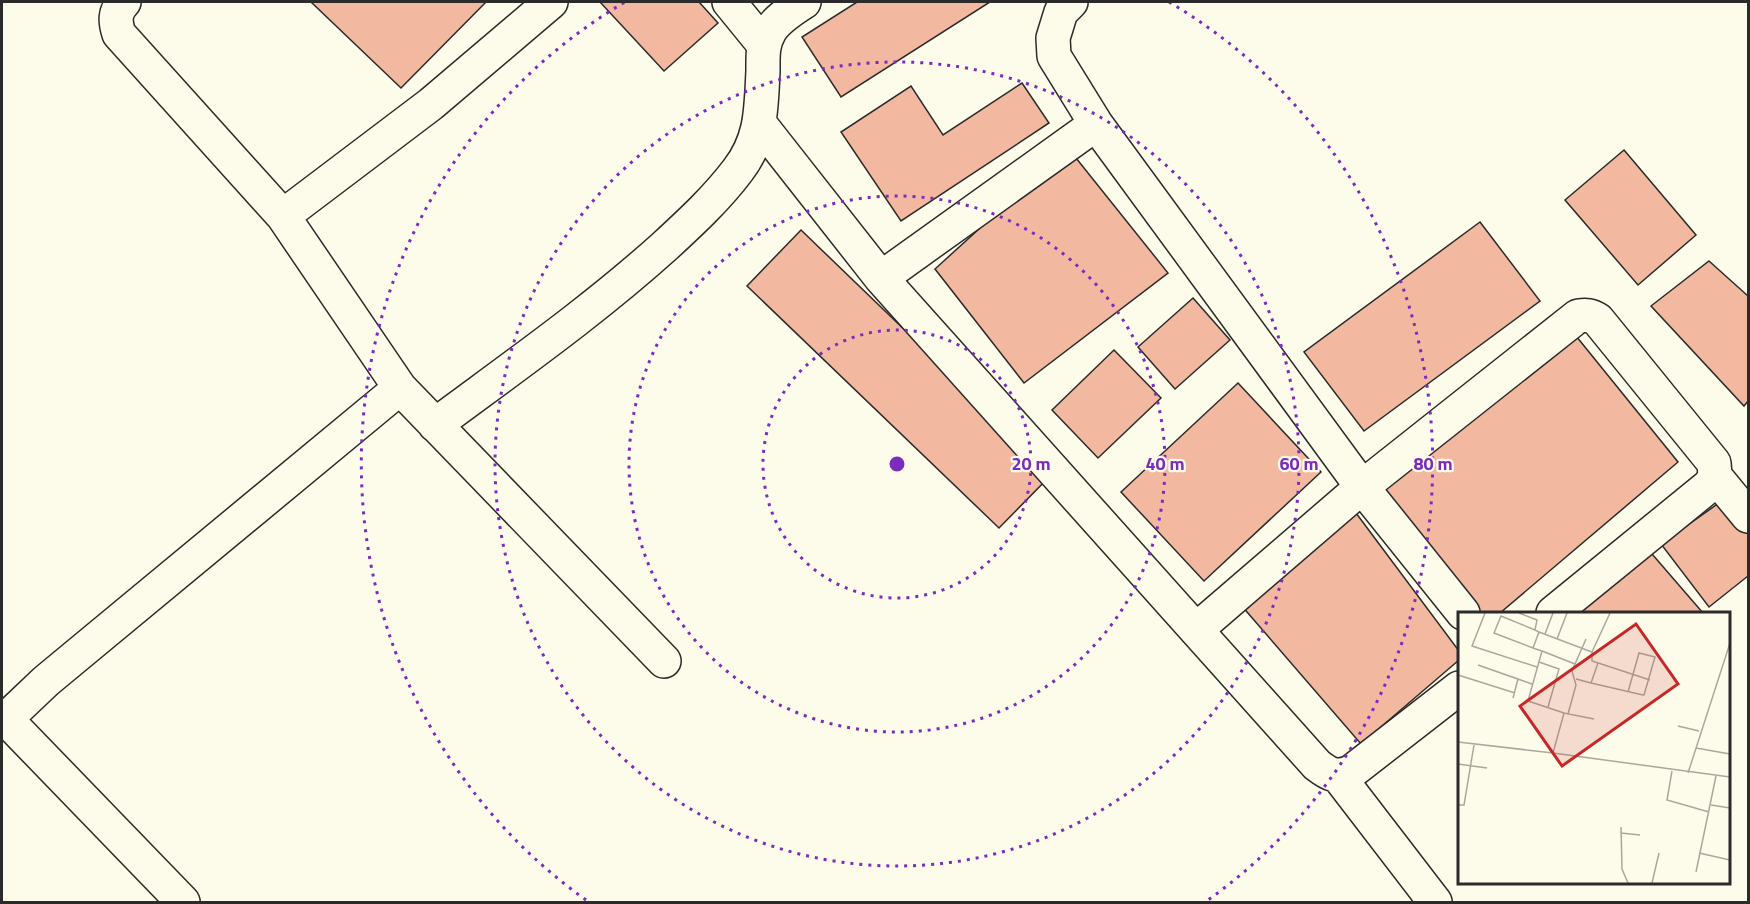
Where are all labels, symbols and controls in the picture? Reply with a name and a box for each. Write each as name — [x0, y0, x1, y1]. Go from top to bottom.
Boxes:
text: 20 m — [1011, 450, 1051, 477]
text: 40 m — [1145, 450, 1185, 477]
text: 60 m — [1279, 450, 1319, 477]
text: 80 m — [1413, 450, 1453, 477]
centre of rings — [887, 454, 907, 474]
inset map — [1458, 612, 1729, 883]

